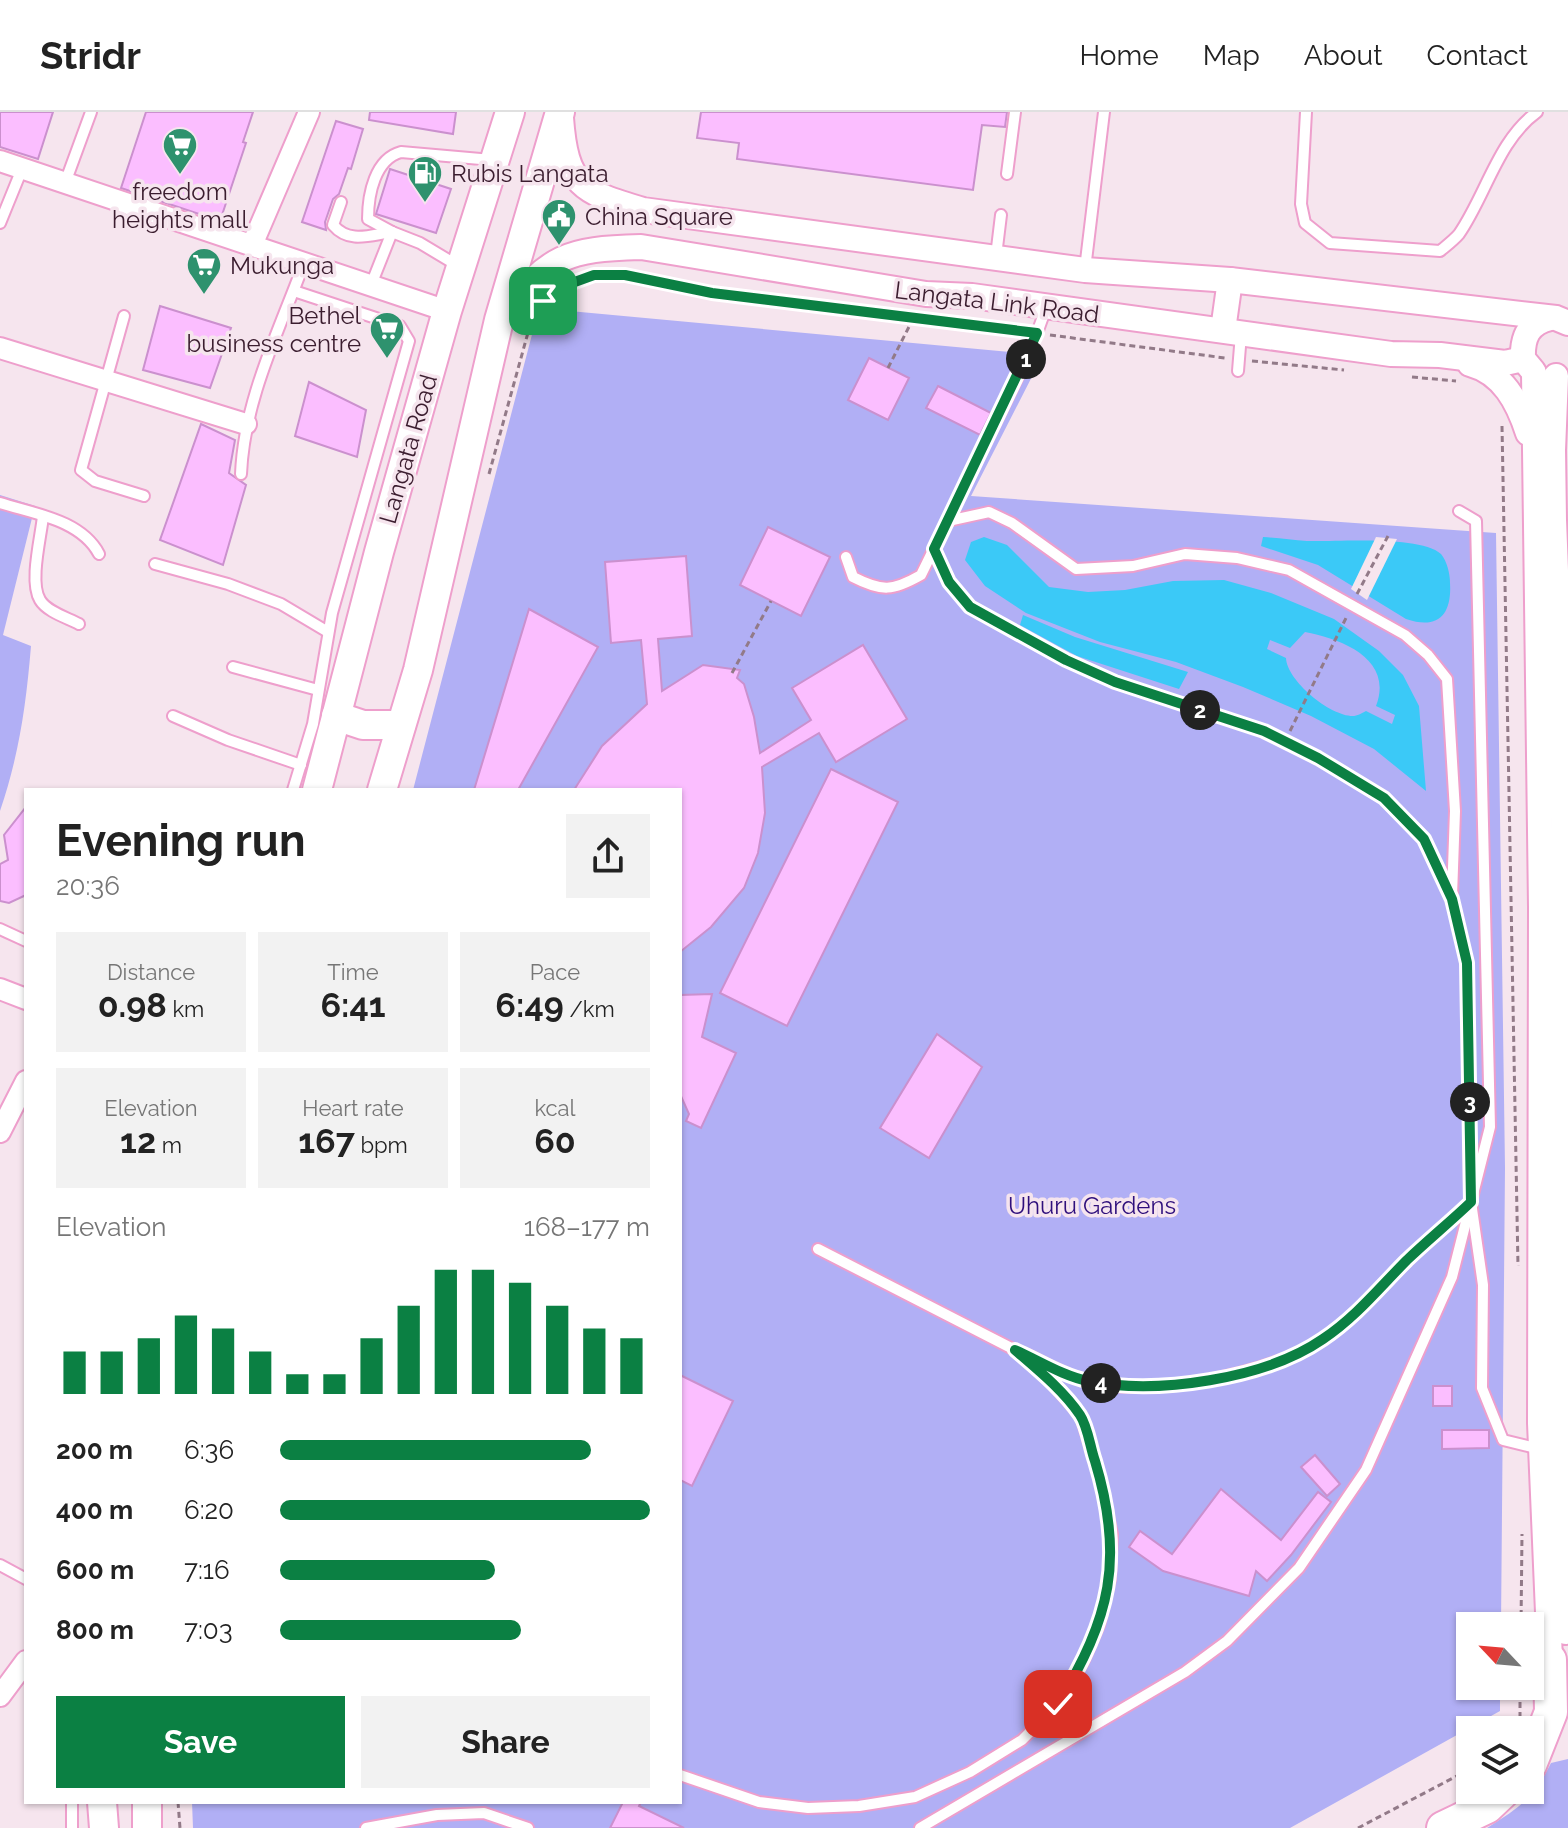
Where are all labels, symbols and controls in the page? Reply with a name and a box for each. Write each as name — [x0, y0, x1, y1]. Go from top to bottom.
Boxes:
text: Stridr — [40, 33, 141, 78]
text: Home — [1079, 39, 1159, 72]
text: Map — [1203, 39, 1260, 72]
text: About — [1304, 39, 1383, 72]
text: Contact — [1427, 39, 1528, 72]
supermarket icon: freedom heights mall — [161, 126, 199, 176]
fuel station icon: Rubis Langata — [406, 154, 444, 204]
place label: Rubis Langata — [451, 159, 609, 188]
place label: freedom heights mall — [112, 177, 248, 234]
public building icon: China Square — [540, 197, 578, 247]
place label: China Square — [585, 202, 733, 231]
supermarket icon: Mukunga — [185, 246, 223, 296]
place label: Mukunga — [230, 251, 334, 280]
pin — [509, 267, 577, 335]
street label: Langata Link Road — [893, 275, 1101, 329]
icon: arrive — [521, 279, 565, 323]
place label: Bethel business centre — [187, 301, 361, 358]
supermarket icon: Bethel business centre — [368, 310, 406, 360]
pin: 1 — [1006, 339, 1046, 379]
text: 1 — [1021, 346, 1031, 372]
street label: Langata Road — [373, 371, 443, 527]
pin: 2 — [1180, 690, 1220, 730]
text: 2 — [1194, 697, 1206, 723]
button: share — [566, 814, 650, 898]
text: Evening run — [56, 815, 305, 866]
text: 20:36 — [56, 871, 120, 901]
text: Distance — [107, 959, 195, 985]
text: Time — [327, 959, 379, 985]
text: Pace — [530, 959, 580, 985]
text: 0.98 — [98, 985, 167, 1025]
text: 6:41 — [320, 985, 386, 1025]
text: 6:49 — [495, 985, 564, 1025]
text: km — [167, 996, 204, 1022]
text: /km — [564, 996, 615, 1022]
pin: 3 — [1450, 1082, 1490, 1122]
text: 3 — [1464, 1089, 1476, 1115]
text: Elevation — [104, 1095, 198, 1121]
text: Heart rate — [302, 1095, 404, 1121]
text: kcal — [534, 1095, 576, 1121]
text: 12 — [120, 1121, 156, 1161]
text: 167 — [298, 1121, 355, 1161]
text: 60 — [534, 1121, 576, 1161]
text: m — [156, 1132, 182, 1158]
text: bpm — [355, 1132, 408, 1158]
park label: Uhuru Gardens — [1008, 1191, 1176, 1220]
text: Elevation — [56, 1212, 166, 1242]
text: 168–177 m — [524, 1212, 650, 1242]
pin: 4 — [1081, 1363, 1121, 1403]
text: 4 — [1095, 1370, 1107, 1396]
text: 200 m — [56, 1435, 133, 1465]
text: 6:36 — [184, 1435, 234, 1465]
text: 400 m — [56, 1495, 133, 1525]
text: 6:20 — [184, 1495, 234, 1525]
text: 600 m — [56, 1555, 134, 1585]
text: 7:16 — [184, 1555, 230, 1585]
north arrow — [1456, 1612, 1544, 1700]
map controls — [1456, 1612, 1544, 1804]
text: 800 m — [56, 1615, 134, 1645]
text: 7:03 — [184, 1615, 233, 1645]
pin — [1024, 1670, 1092, 1738]
icon: check — [1036, 1682, 1080, 1726]
button: Save — [56, 1696, 345, 1788]
button: Share — [361, 1696, 650, 1788]
button: layers — [1456, 1716, 1544, 1804]

